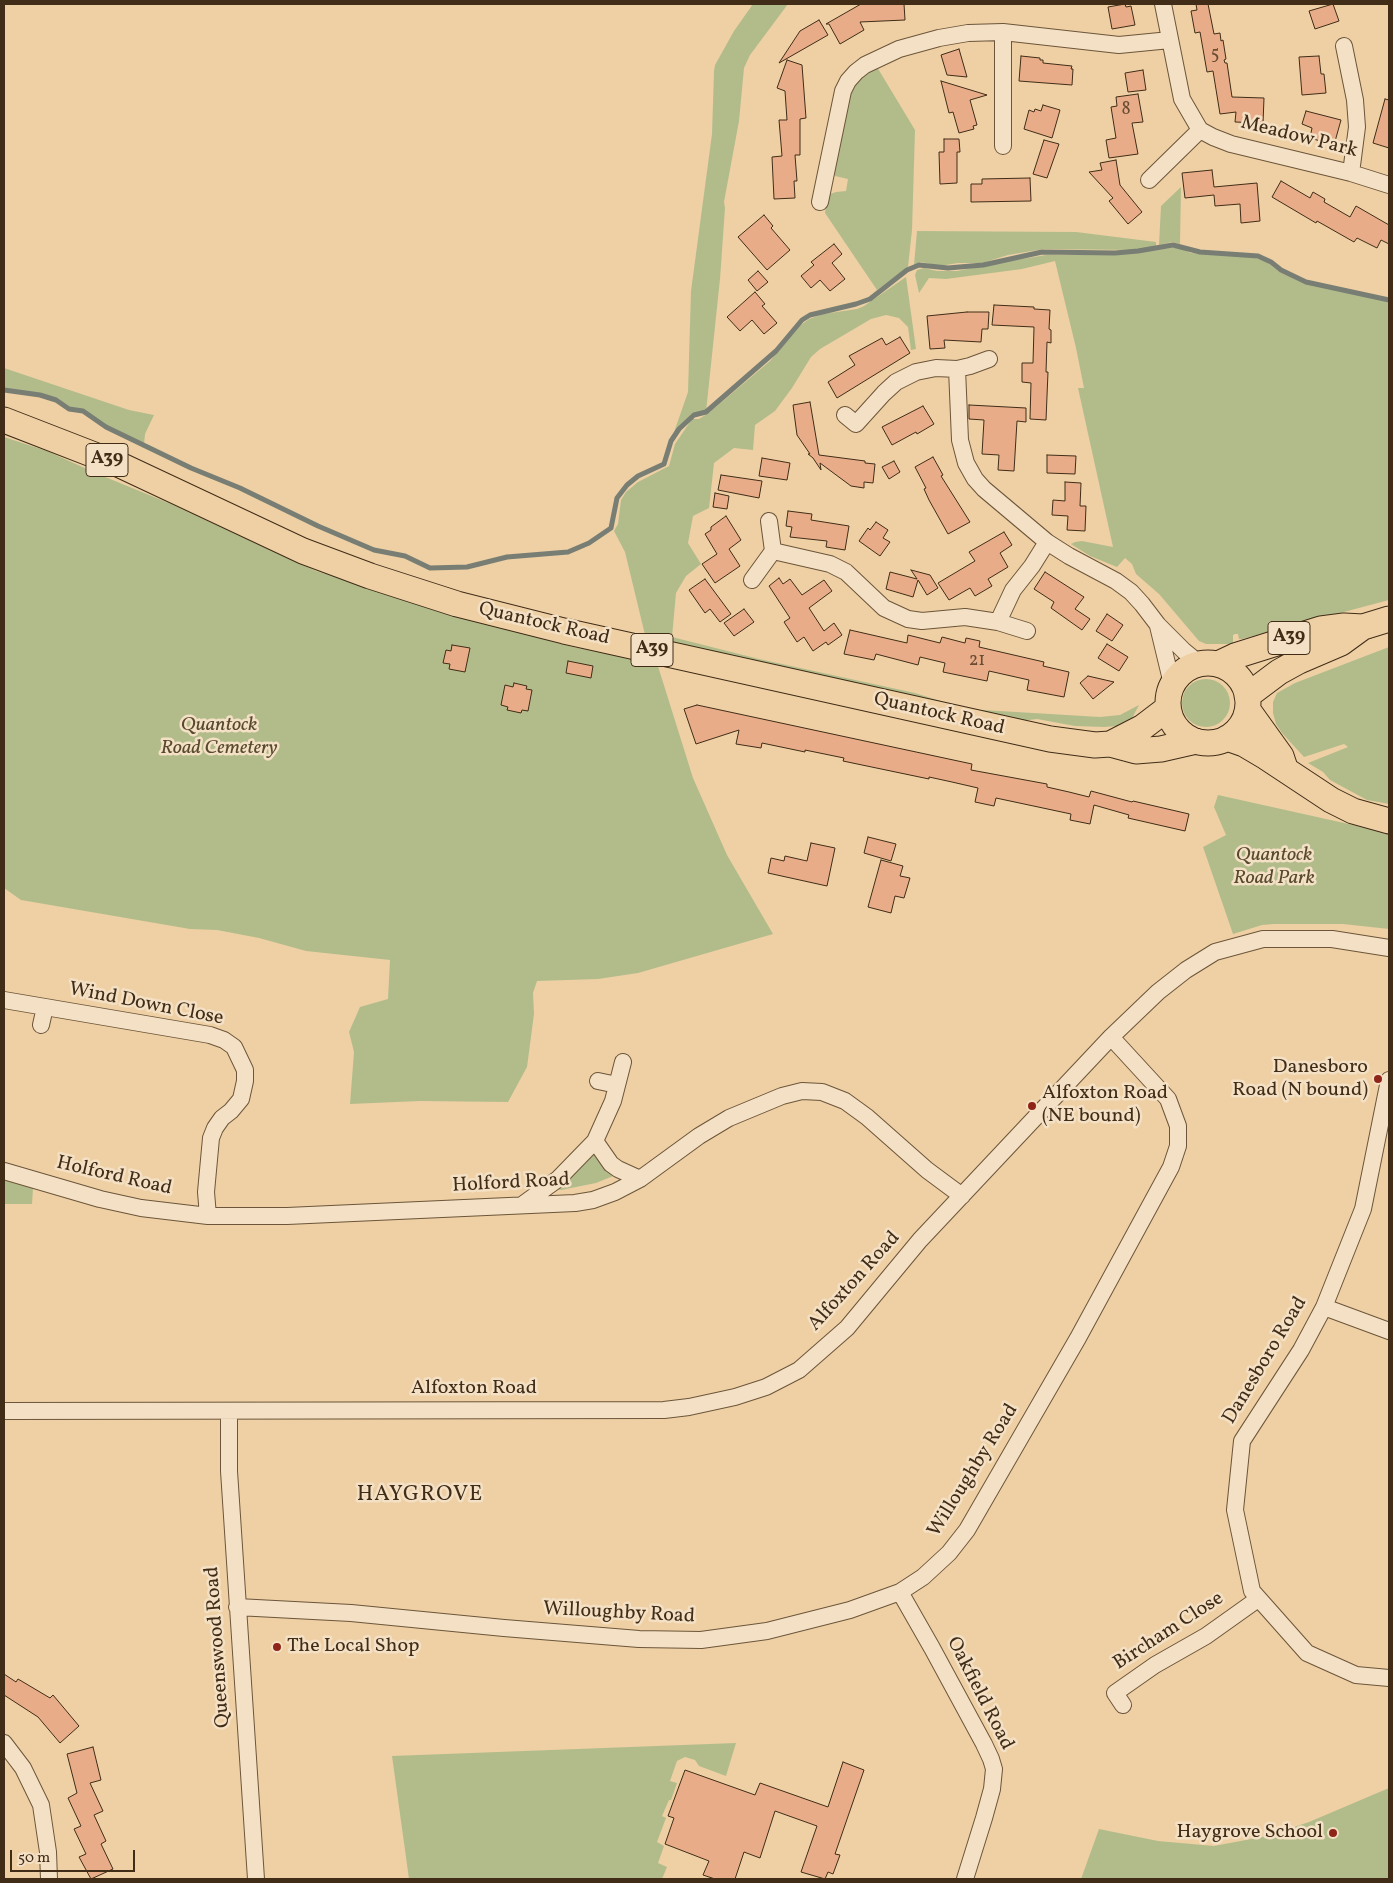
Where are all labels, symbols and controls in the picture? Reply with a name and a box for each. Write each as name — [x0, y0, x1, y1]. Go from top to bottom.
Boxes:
house number: 5 — [1211, 45, 1219, 67]
house number: 8 — [1121, 100, 1131, 122]
street label: Meadow Park — [1238, 112, 1360, 164]
road number: A39 — [86, 444, 128, 476]
street label: Quantock Road — [476, 598, 612, 652]
road number: A39 — [1268, 622, 1310, 654]
road number: A39 — [631, 634, 673, 666]
house number: 21 — [969, 651, 985, 673]
street label: Quantock Road — [871, 688, 1007, 742]
park label: Quantock Road Cemetery — [160, 714, 278, 761]
park label: Quantock Road Park — [1233, 844, 1315, 891]
street label: Wind Down Close — [67, 978, 225, 1032]
place label: Danesboro Road (N bound) — [1232, 1056, 1368, 1103]
marker: Danesboro Road (N bound) — [1372, 1073, 1384, 1085]
place label: Alfoxton Road (NE bound) — [1042, 1082, 1168, 1129]
marker: Alfoxton Road (NE bound) — [1026, 1100, 1038, 1112]
street label: Holford Road — [54, 1152, 174, 1202]
street label: Holford Road — [452, 1169, 570, 1199]
street label: Alfoxton Road — [804, 1227, 906, 1337]
street label: Danesboro Road — [1219, 1293, 1313, 1429]
street label: Alfoxton Road — [411, 1377, 537, 1401]
street label: Willoughby Road — [923, 1400, 1025, 1542]
district label: HAYGROVE — [356, 1483, 484, 1509]
street label: Queenswood Road — [201, 1565, 237, 1729]
street label: Bircham Close — [1109, 1587, 1229, 1677]
street label: Willoughby Road — [542, 1598, 696, 1630]
street label: Oakfield Road — [940, 1633, 1018, 1755]
place label: The Local Shop — [287, 1635, 419, 1659]
marker: The Local Shop — [271, 1641, 283, 1653]
place label: Haygrove School — [1176, 1821, 1323, 1845]
marker: Haygrove School — [1327, 1827, 1339, 1839]
scale bar — [12, 1840, 138, 1872]
text: 50 m — [18, 1848, 50, 1869]

